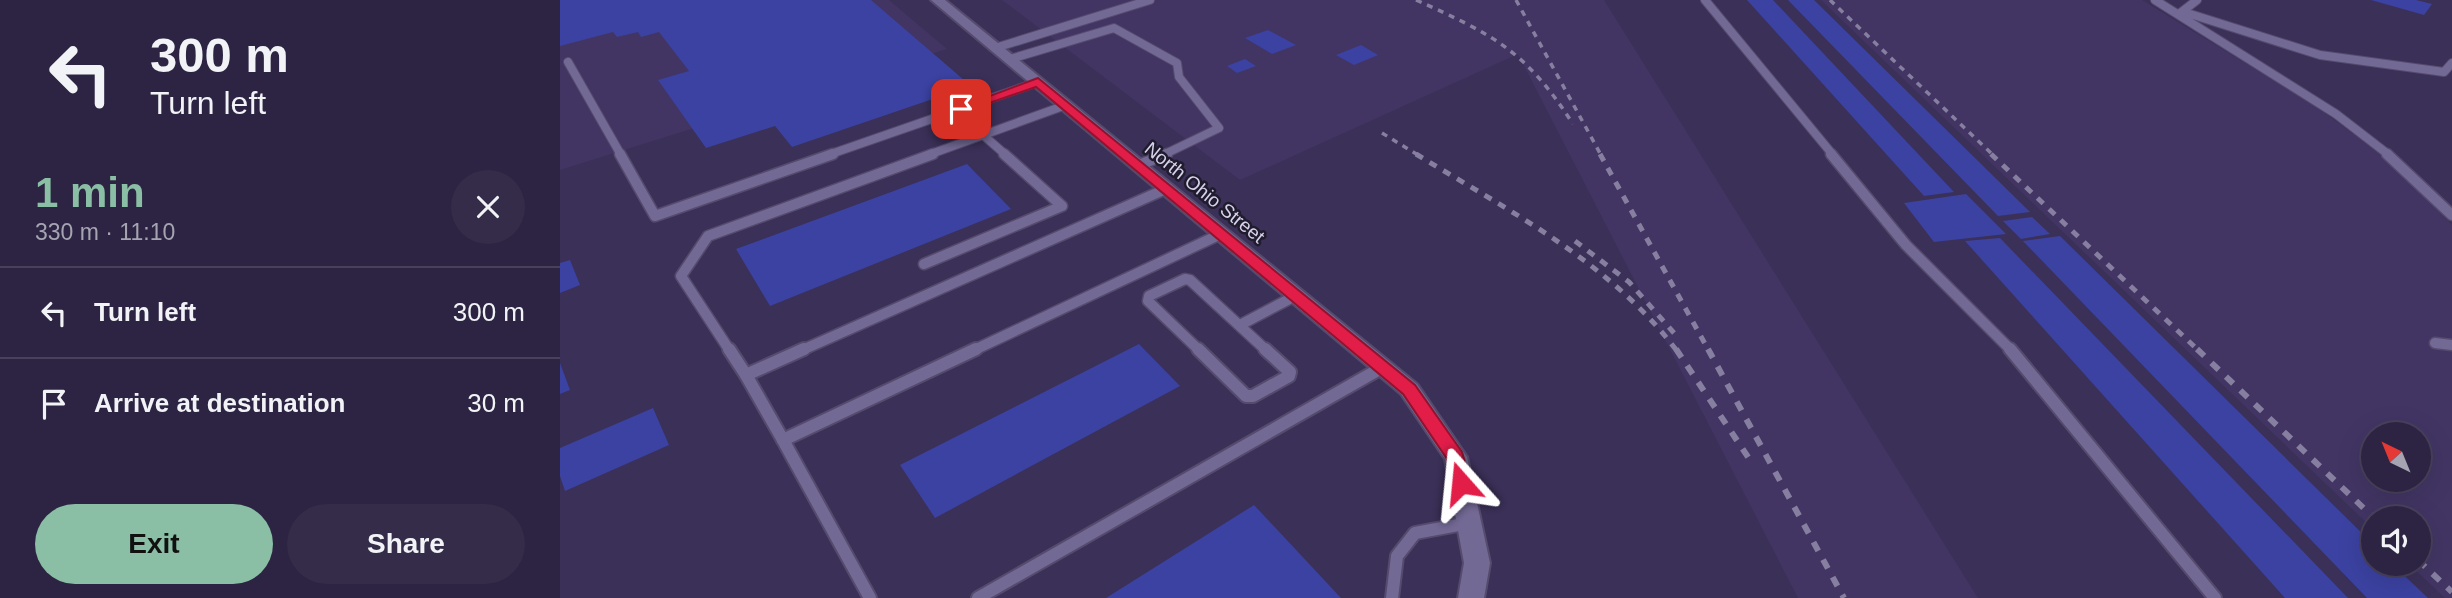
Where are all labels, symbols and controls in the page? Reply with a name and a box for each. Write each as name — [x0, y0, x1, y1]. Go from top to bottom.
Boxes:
icon: left — [35, 28, 126, 119]
text: 300 m — [150, 28, 289, 82]
pin — [931, 79, 991, 139]
text: Turn left — [150, 85, 266, 121]
icon: arrive — [942, 90, 980, 128]
street label: North Ohio Street — [1141, 138, 1269, 248]
text: 1 min — [35, 169, 145, 216]
button: close — [451, 170, 525, 244]
text: 330 m · 11:10 — [35, 219, 175, 245]
icon: left — [35, 294, 73, 332]
text: Turn left — [94, 297, 196, 327]
text: 300 m — [453, 297, 525, 327]
icon: arrive — [35, 385, 73, 423]
text: Arrive at destination — [94, 388, 345, 418]
text: 30 m — [467, 388, 525, 418]
north arrow — [2361, 422, 2431, 492]
map controls — [2361, 422, 2431, 576]
position arrow — [1424, 446, 1498, 520]
button: Exit — [35, 504, 273, 584]
button: Share — [287, 504, 525, 584]
button: sound — [2361, 506, 2431, 576]

